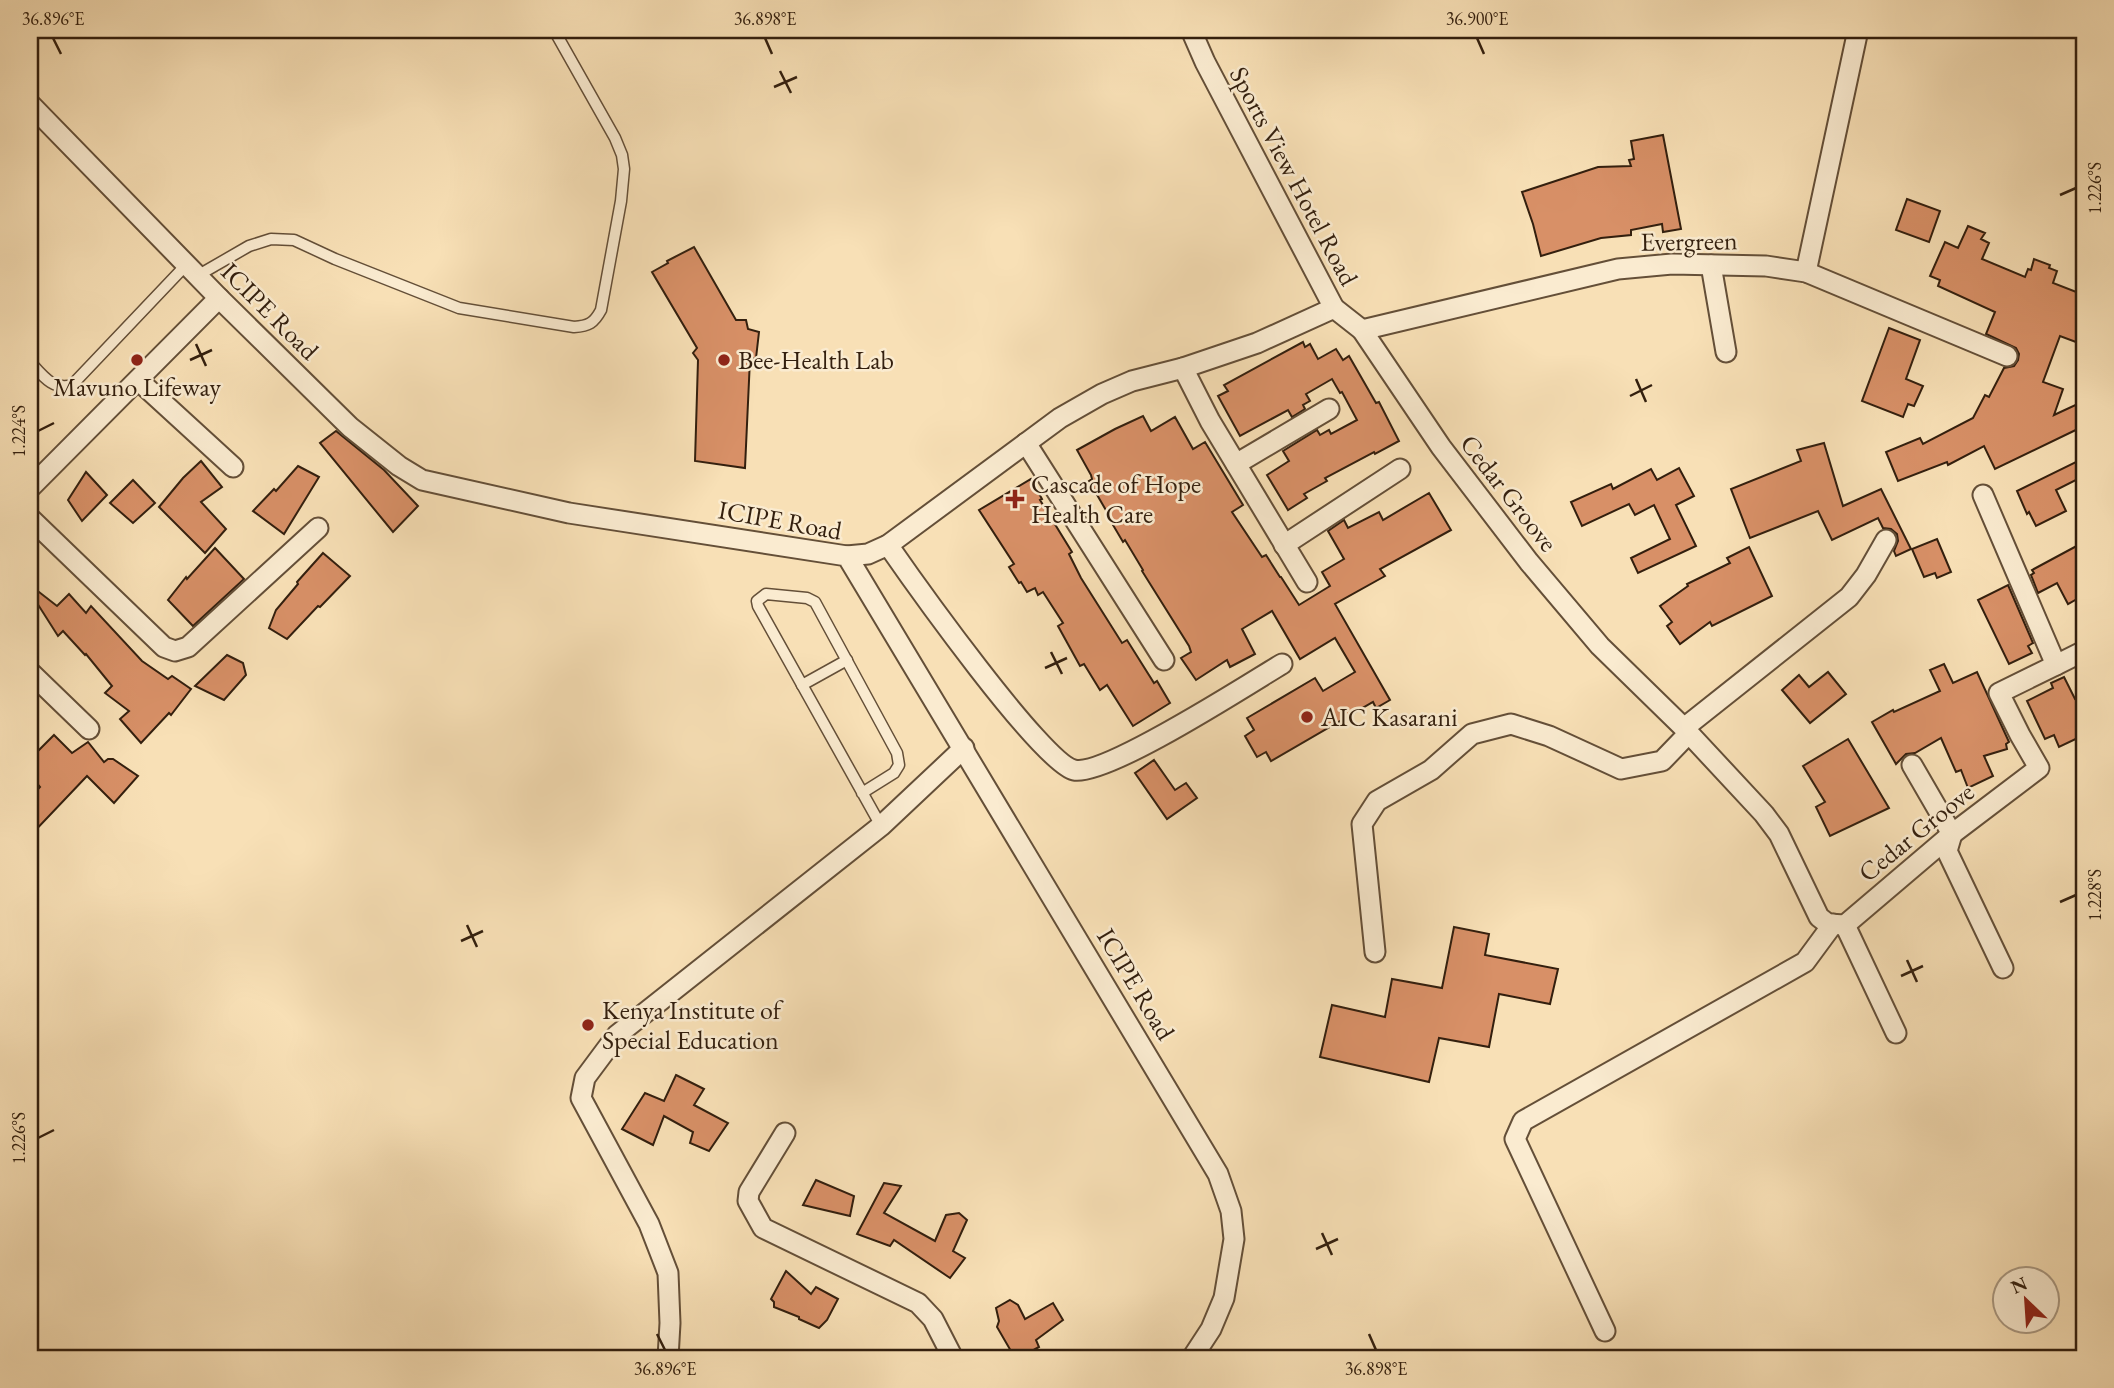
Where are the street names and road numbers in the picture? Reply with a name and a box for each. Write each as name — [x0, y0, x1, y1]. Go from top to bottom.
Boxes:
street label: Sports View Hotel Road — [1222, 61, 1367, 292]
street label: Evergreen — [1640, 223, 1738, 259]
street label: ICIPE Road — [214, 255, 327, 368]
street label: Cedar Groove — [1453, 428, 1565, 558]
street label: ICIPE Road — [716, 492, 845, 548]
street label: Cedar Groove — [1851, 775, 1981, 889]
street label: ICIPE Road — [1089, 922, 1183, 1047]

